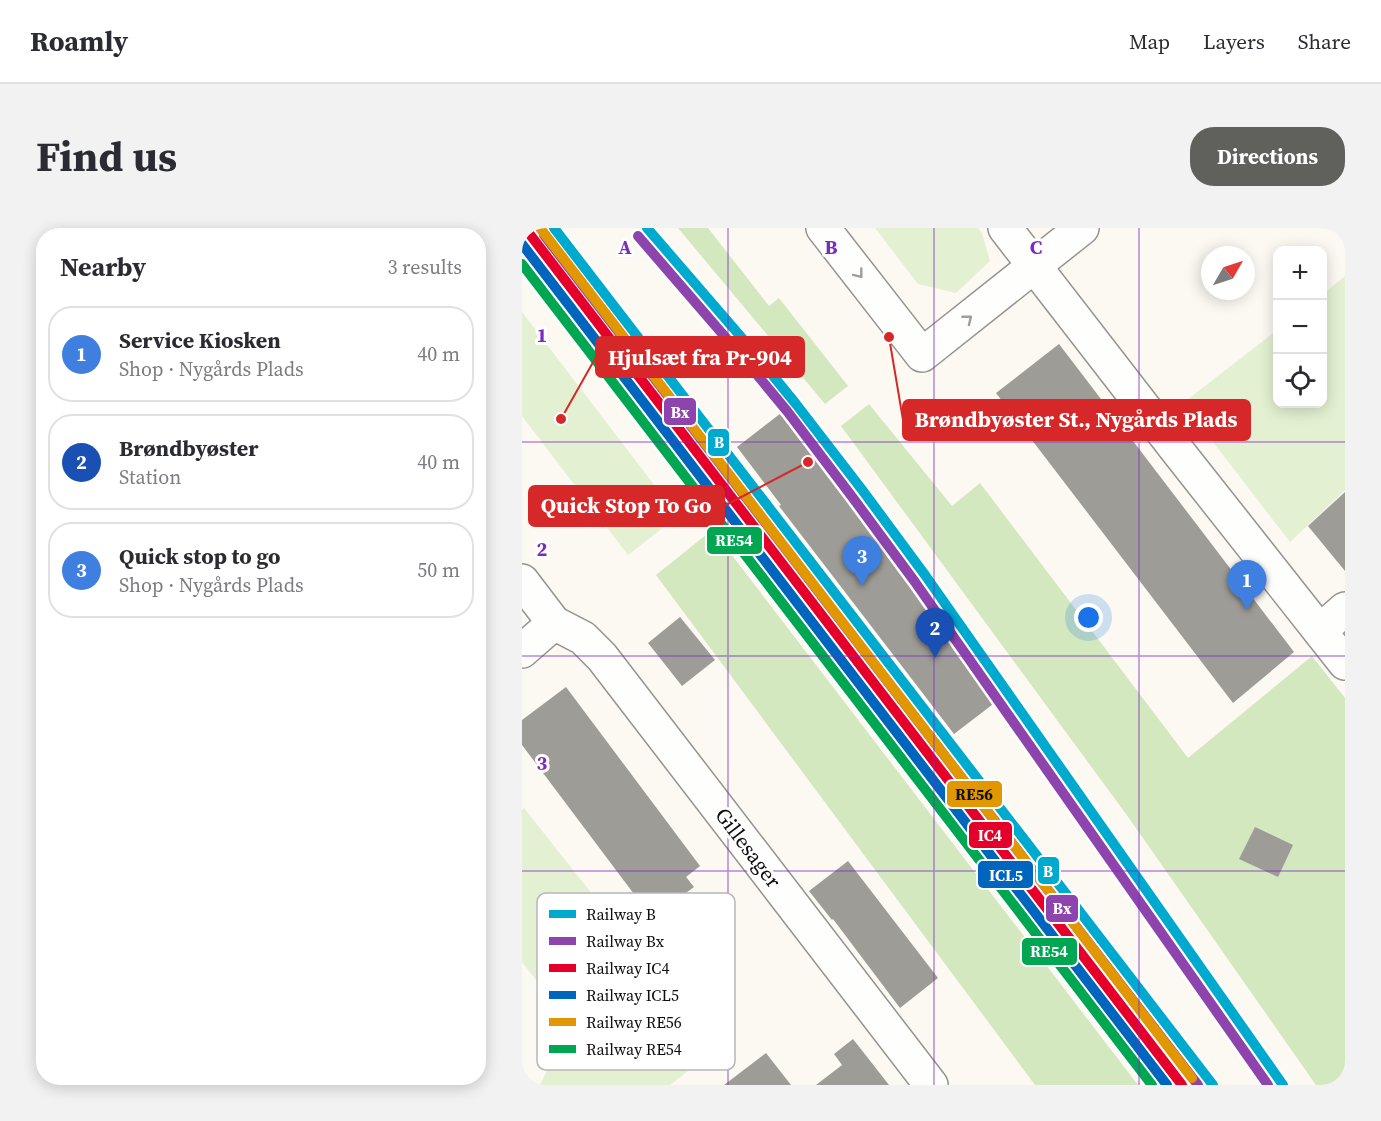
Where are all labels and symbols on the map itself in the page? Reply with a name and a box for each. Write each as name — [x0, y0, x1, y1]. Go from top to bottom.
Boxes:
text: A — [618, 233, 632, 261]
text: B — [824, 233, 838, 261]
text: C — [1030, 233, 1042, 261]
north arrow — [1201, 246, 1255, 300]
one-way arrow — [852, 267, 863, 278]
one-way arrow — [961, 315, 972, 326]
text: 1 — [537, 321, 547, 349]
callout: Hjulsæt fra Pr-904 — [596, 337, 804, 377]
text: Hjulsæt fra Pr-904 — [608, 342, 792, 372]
line badge: Bx — [663, 397, 697, 426]
callout: Brøndbyøster St., Nygårds Plads — [903, 400, 1250, 440]
text: Bx — [671, 401, 690, 423]
text: Brøndbyøster St., Nygårds Plads — [914, 404, 1238, 434]
line badge: B — [707, 428, 730, 457]
text: B — [714, 431, 725, 453]
callout: Quick Stop To Go — [529, 486, 724, 526]
text: Quick Stop To Go — [541, 490, 711, 520]
line badge: RE54 — [706, 526, 763, 555]
text: RE54 — [715, 529, 753, 551]
text: 2 — [537, 535, 548, 563]
pin: 3 — [842, 536, 882, 586]
pin: 1 — [1228, 560, 1266, 610]
your location — [1074, 603, 1103, 632]
pin: 2 — [916, 608, 954, 658]
text: 3 — [537, 749, 548, 777]
line badge: RE56 — [946, 780, 1003, 808]
text: RE56 — [955, 783, 993, 805]
street label: Gillesager — [709, 802, 788, 894]
line badge: IC4 — [968, 821, 1013, 849]
text: IC4 — [978, 824, 1003, 846]
line badge: B — [1037, 856, 1060, 885]
line badge: ICL5 — [977, 860, 1034, 889]
text: B — [1043, 860, 1054, 882]
text: ICL5 — [989, 864, 1023, 886]
legend — [537, 893, 735, 1070]
line badge: Bx — [1045, 894, 1079, 923]
text: Bx — [1053, 897, 1072, 919]
text: Railway B — [586, 903, 656, 925]
text: Railway Bx — [586, 930, 665, 952]
line badge: RE54 — [1021, 937, 1078, 966]
text: RE54 — [1030, 940, 1068, 962]
text: Railway IC4 — [586, 957, 669, 979]
text: Railway ICL5 — [586, 984, 679, 1006]
text: Railway RE56 — [586, 1011, 682, 1033]
text: Railway RE54 — [586, 1038, 682, 1060]

